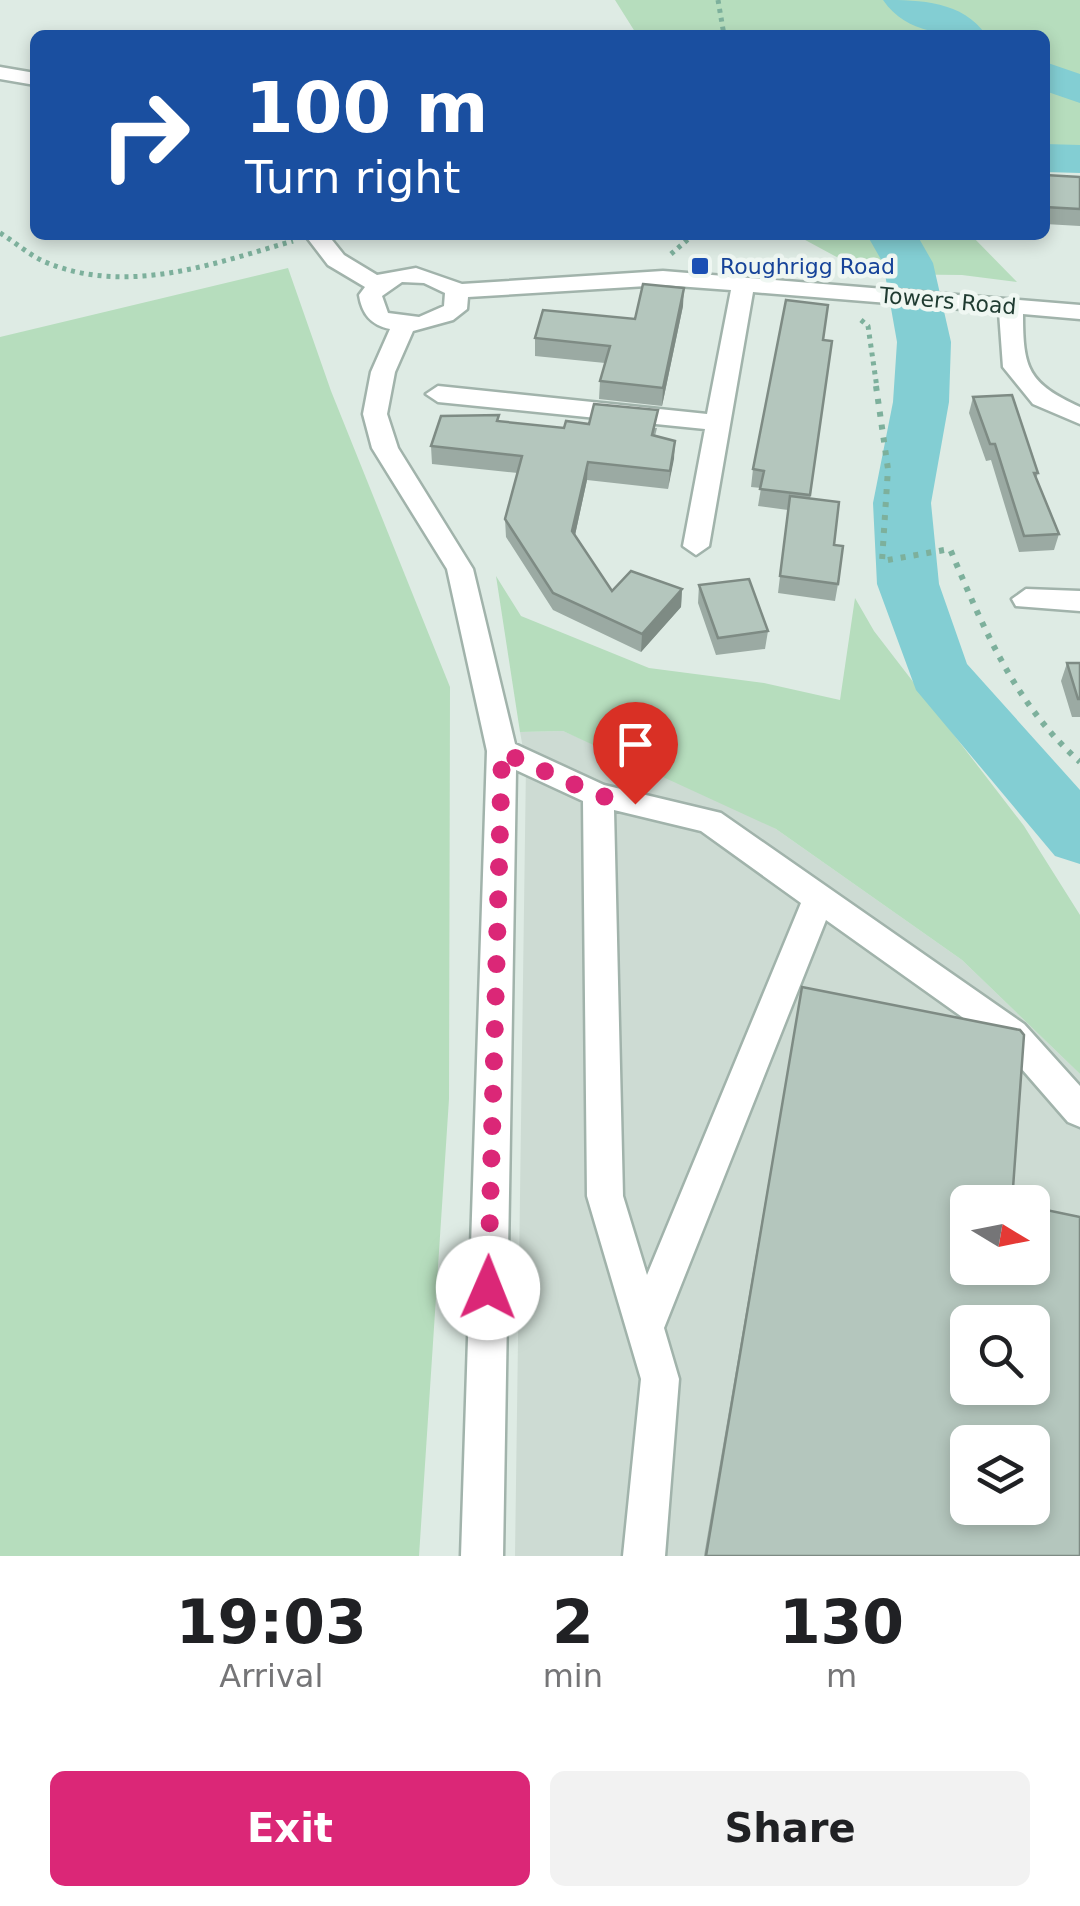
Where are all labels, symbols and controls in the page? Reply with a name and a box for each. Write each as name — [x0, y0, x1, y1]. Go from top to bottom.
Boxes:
text: 100 m — [245, 67, 488, 149]
icon: right — [80, 70, 210, 200]
text: Turn right — [245, 151, 460, 204]
place label: Roughrigg Road — [720, 254, 895, 279]
marker: Roughrigg Road — [689, 255, 711, 277]
street label: Towers Road — [877, 282, 1018, 319]
pin — [593, 702, 678, 805]
icon: arrive — [608, 717, 663, 772]
north arrow — [950, 1185, 1050, 1285]
map controls — [950, 1185, 1050, 1525]
position arrow — [436, 1236, 540, 1340]
button: search — [950, 1305, 1050, 1405]
button: layers — [950, 1425, 1050, 1525]
text: 19:03 — [176, 1587, 367, 1657]
text: 2 — [552, 1587, 594, 1657]
text: 130 — [779, 1587, 904, 1657]
text: Arrival — [219, 1657, 323, 1695]
text: min — [543, 1657, 603, 1695]
text: m — [826, 1657, 857, 1695]
button: Exit — [50, 1771, 530, 1886]
button: Share — [550, 1771, 1030, 1886]

